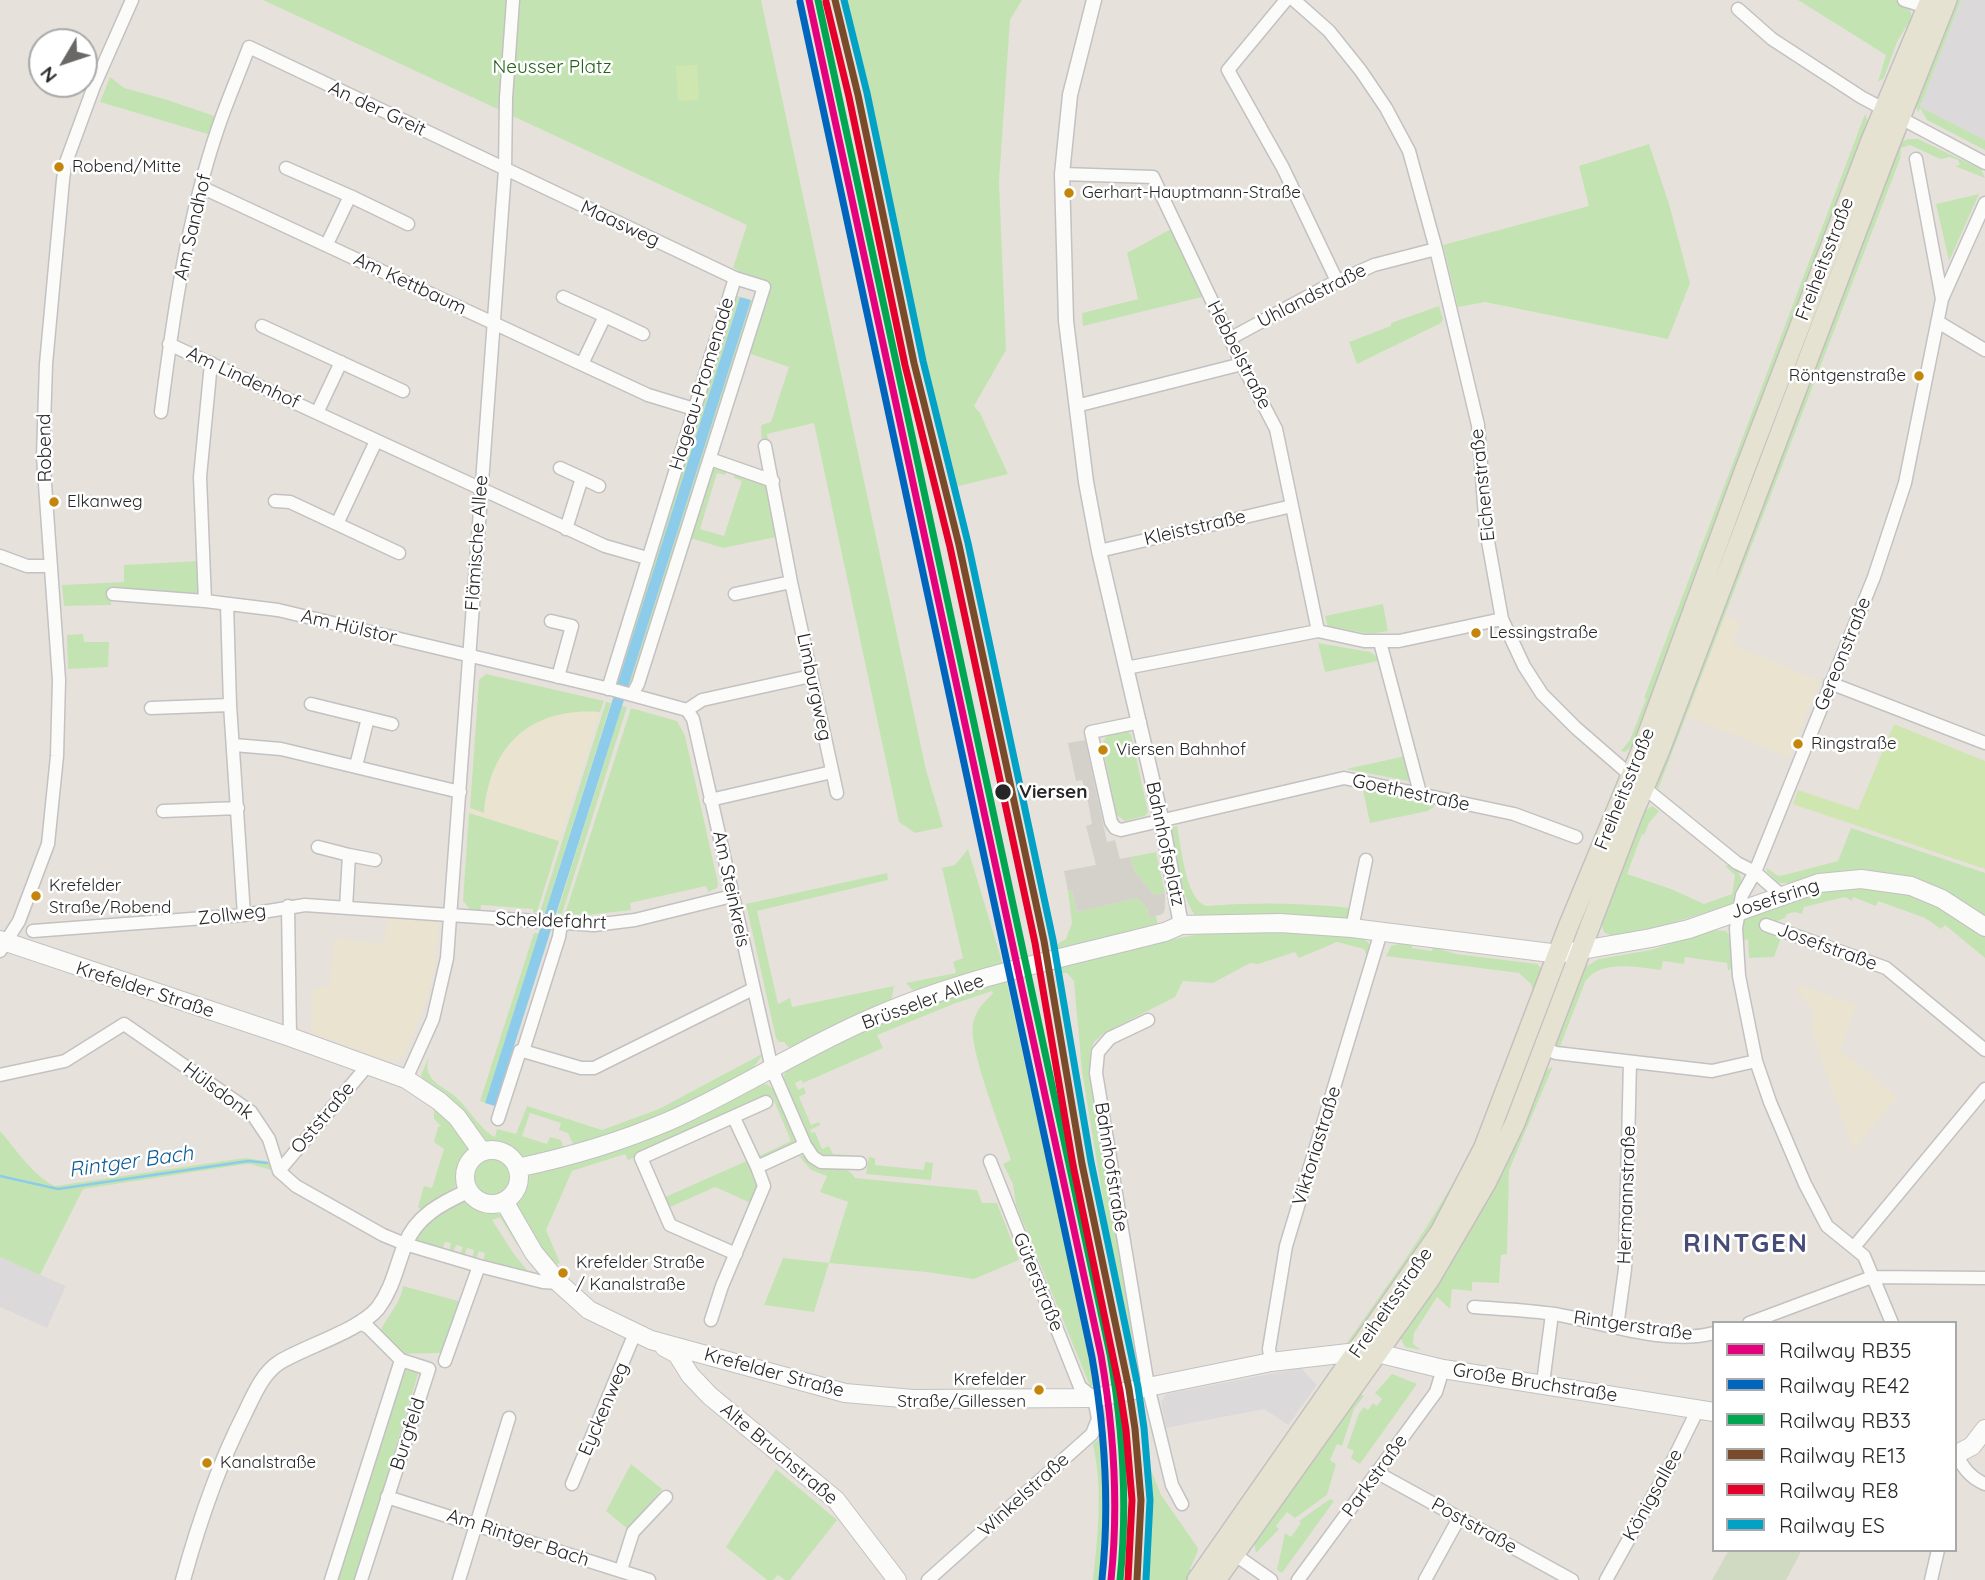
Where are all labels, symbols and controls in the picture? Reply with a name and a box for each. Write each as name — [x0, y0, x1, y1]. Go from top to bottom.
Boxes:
north arrow — [28, 28, 98, 98]
park label: Neusser Platz — [492, 56, 612, 78]
text: N — [35, 62, 62, 88]
street label: An der Greit — [325, 77, 429, 141]
place label: Robend/Mitte — [72, 157, 181, 177]
marker: Robend/Mitte — [52, 160, 66, 174]
street label: Am Sandhof — [170, 172, 216, 282]
place label: Gerhart-Hauptmann-Straße — [1082, 183, 1301, 203]
marker: Gerhart-Hauptmann-Straße — [1062, 186, 1076, 200]
street label: Freiheitsstraße — [1791, 194, 1859, 324]
street label: Maasweg — [577, 196, 663, 252]
street label: Am Kettbaum — [350, 248, 470, 320]
street label: Uhlandstraße — [1254, 259, 1370, 333]
street label: Hageau-Promenade — [665, 295, 739, 473]
street label: Hebbelstraße — [1202, 297, 1276, 413]
street label: Am Lindenhof — [183, 342, 303, 414]
place label: Röntgenstraße — [1789, 366, 1906, 386]
marker: Röntgenstraße — [1912, 369, 1926, 383]
street label: Robend — [33, 413, 57, 483]
street label: Eichenstraße — [1466, 427, 1500, 543]
street label: Flämische Allee — [461, 474, 493, 612]
place label: Elkanweg — [67, 492, 143, 512]
marker: Elkanweg — [47, 495, 61, 509]
street label: Kleiststraße — [1142, 505, 1248, 551]
street label: Gereonstraße — [1810, 594, 1876, 714]
street label: Am Hülstor — [299, 605, 399, 649]
place label: Lessingstraße — [1489, 623, 1598, 643]
marker: Lessingstraße — [1469, 626, 1483, 640]
street label: Limburgweg — [791, 631, 837, 743]
street label: Freiheitsstraße — [1590, 725, 1660, 853]
place label: Ringstraße — [1811, 734, 1897, 754]
marker: Ringstraße — [1791, 737, 1805, 751]
place label: Viersen Bahnhof — [1116, 740, 1246, 760]
marker: Viersen Bahnhof — [1096, 743, 1110, 757]
street label: Goethestraße — [1350, 769, 1472, 817]
street label: Bahnhofsplatz — [1141, 780, 1189, 908]
place label: Viersen — [1019, 781, 1088, 803]
marker: Viersen — [993, 782, 1013, 802]
street label: Am Steinkreis — [708, 829, 754, 949]
street label: Josefsring — [1728, 874, 1822, 924]
place label: Krefelder Straße/Robend — [49, 876, 171, 916]
marker: Krefelder Straße/Robend — [29, 889, 43, 903]
street label: Zollweg — [196, 899, 268, 931]
street label: Scheldefahrt — [495, 908, 607, 934]
street label: Josefstraße — [1774, 918, 1880, 976]
street label: Krefelder Straße — [73, 957, 217, 1023]
street label: Brüsseler Allee — [859, 969, 987, 1035]
street label: Hülsdonk — [178, 1057, 258, 1125]
street label: Oststraße — [286, 1078, 360, 1158]
street label: Viktoriastraße — [1288, 1083, 1346, 1209]
street label: Bahnhofstraße — [1089, 1101, 1133, 1233]
street label: Hermannstraße — [1613, 1125, 1641, 1265]
water label: Rintger Bach — [67, 1141, 195, 1183]
district label: RINTGEN — [1684, 1228, 1808, 1260]
street label: Güterstraße — [1008, 1229, 1068, 1335]
street label: Freiheitsstraße — [1344, 1243, 1438, 1363]
place label: Krefelder Straße / Kanalstraße — [576, 1253, 705, 1293]
marker: Krefelder Straße / Kanalstraße — [556, 1266, 570, 1280]
street label: Rintgerstraße — [1572, 1306, 1694, 1346]
legend — [1712, 1321, 1957, 1552]
text: Railway RB35 — [1779, 1337, 1911, 1363]
street label: Krefelder Straße — [701, 1343, 847, 1403]
street label: Eyckenweg — [574, 1359, 634, 1459]
street label: Große Bruchstraße — [1451, 1359, 1619, 1407]
place label: Krefelder Straße/Gillessen — [897, 1370, 1026, 1410]
text: Railway RE42 — [1779, 1372, 1910, 1398]
marker: Krefelder Straße/Gillessen — [1032, 1383, 1046, 1397]
street label: Burgfeld — [386, 1395, 430, 1473]
street label: Alte Bruchstraße — [716, 1398, 842, 1510]
text: Railway RB33 — [1779, 1407, 1911, 1433]
street label: Parkstraße — [1337, 1430, 1413, 1522]
text: Railway RE13 — [1779, 1442, 1906, 1468]
street label: Königsallee — [1618, 1445, 1688, 1545]
street label: Winkelstraße — [974, 1448, 1074, 1542]
place label: Kanalstraße — [220, 1453, 316, 1473]
marker: Kanalstraße — [200, 1456, 214, 1470]
text: Railway RE8 — [1779, 1477, 1899, 1503]
street label: Poststraße — [1427, 1493, 1521, 1559]
street label: Am Rintger Bach — [444, 1504, 592, 1572]
text: Railway ES — [1779, 1512, 1885, 1538]

